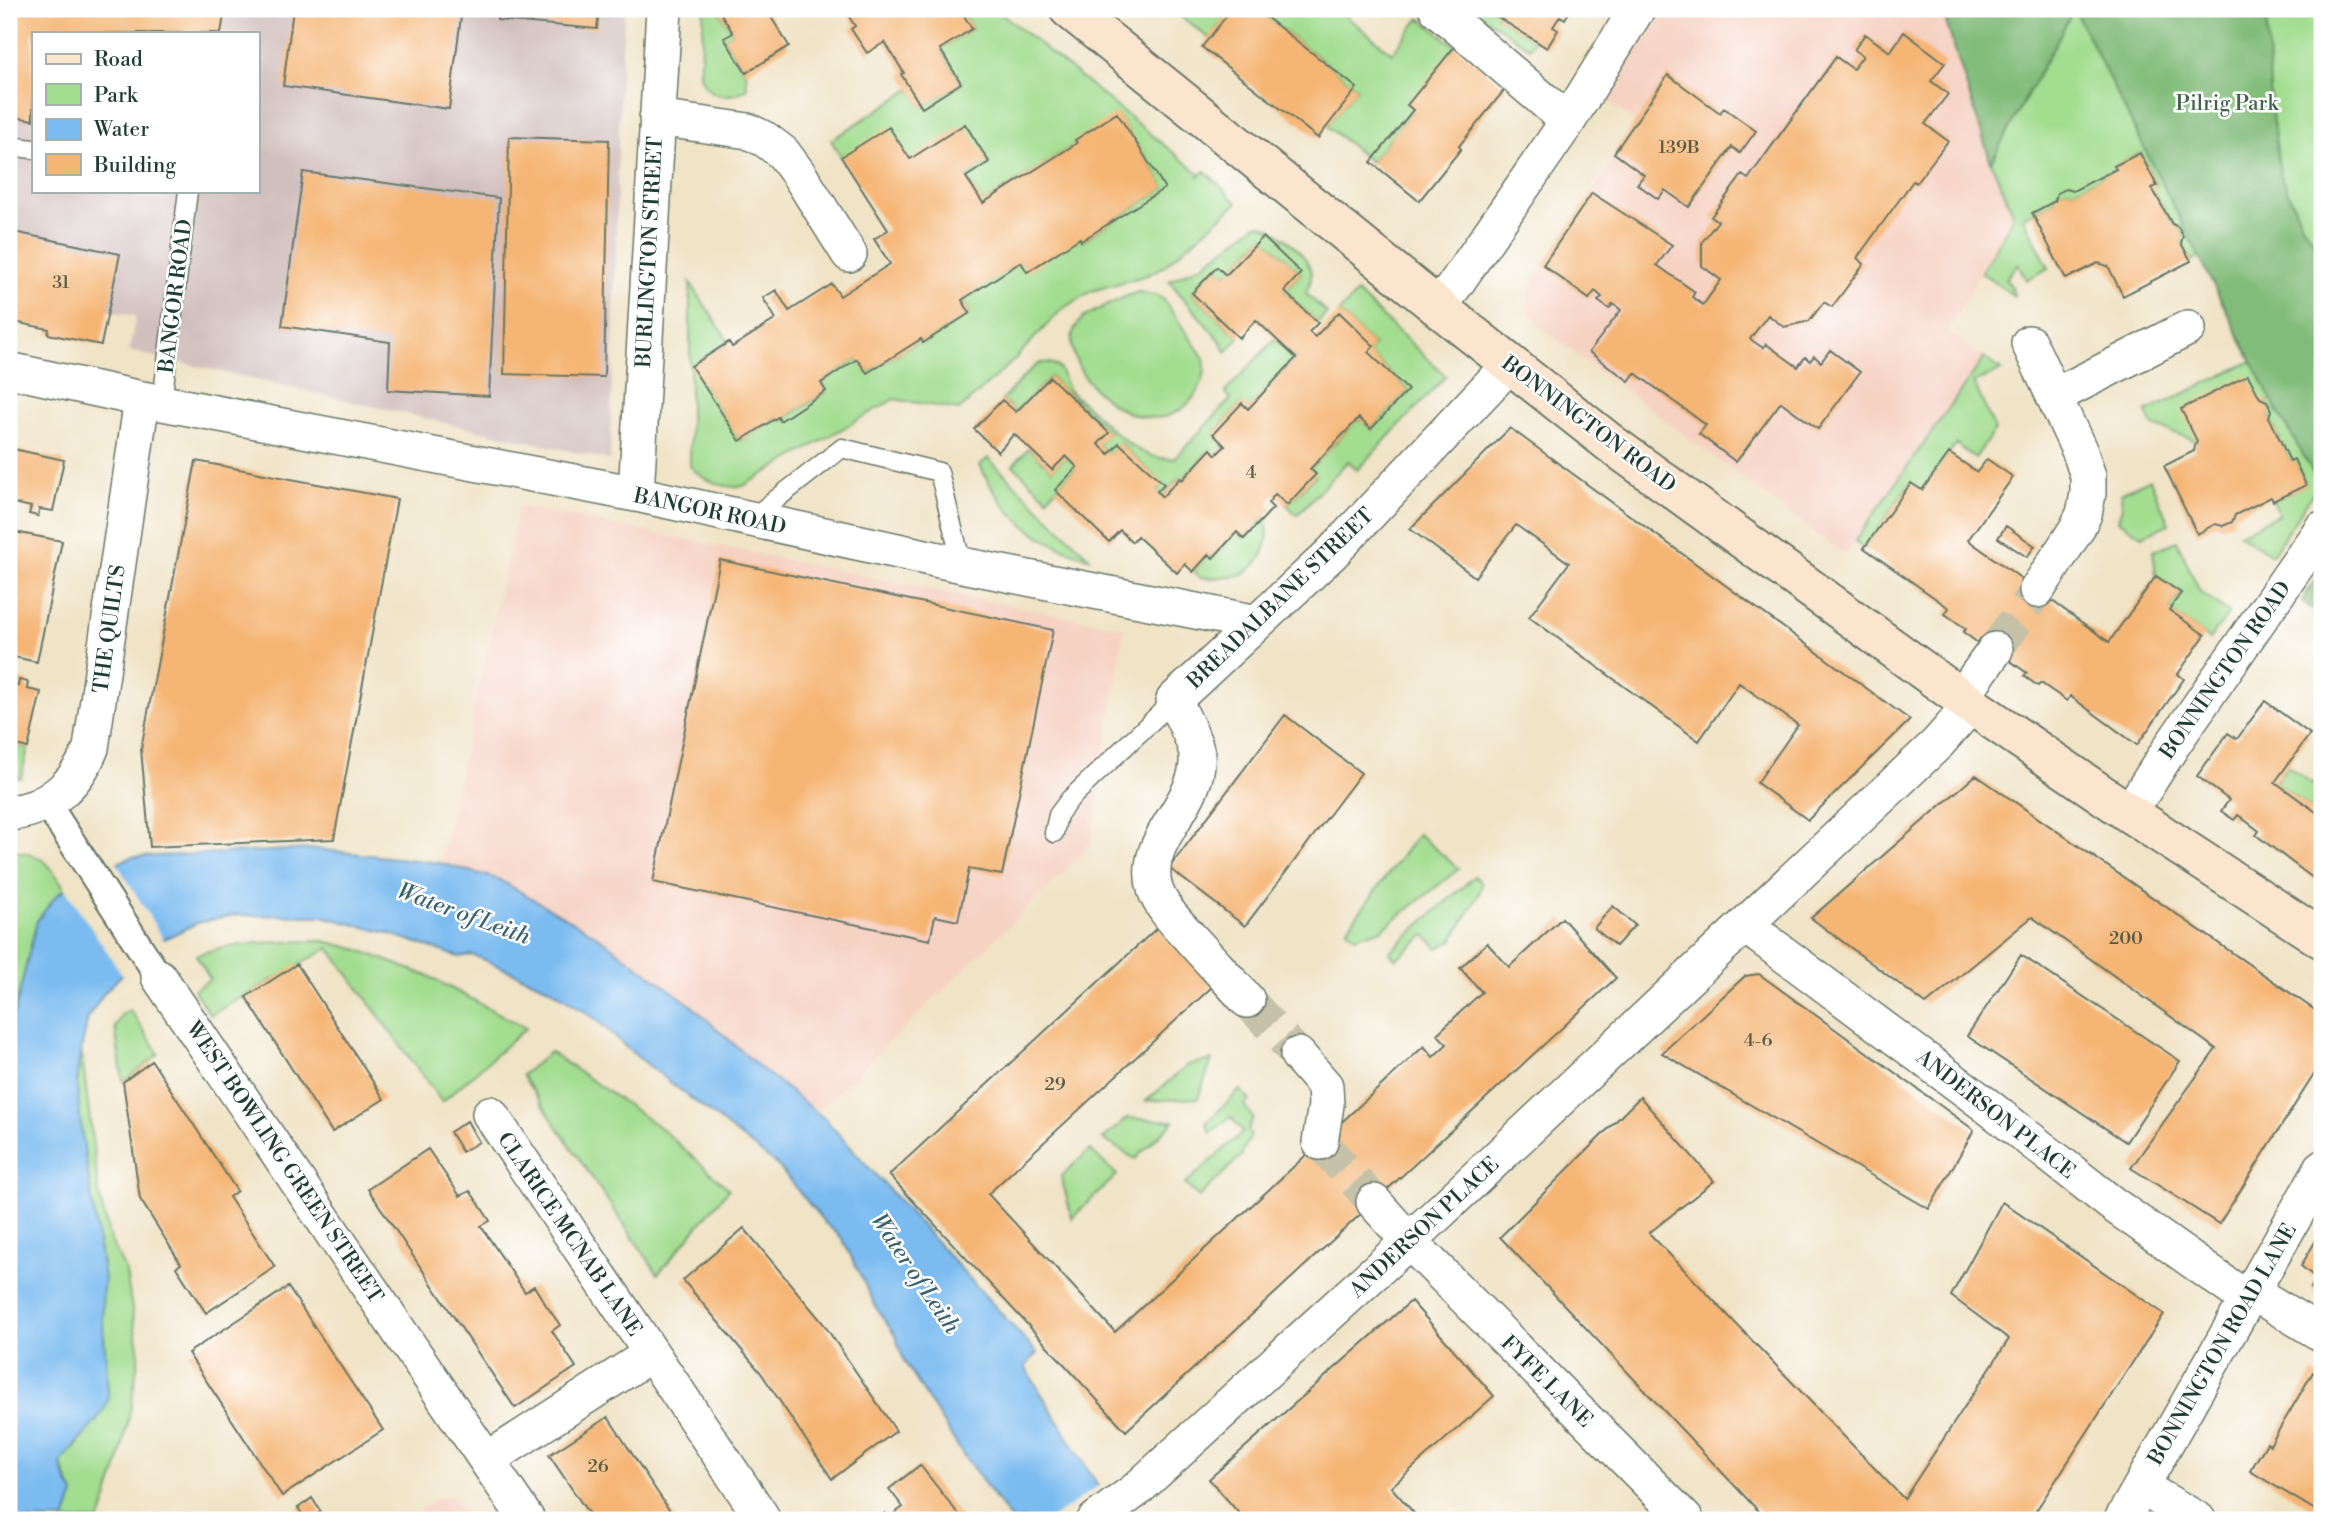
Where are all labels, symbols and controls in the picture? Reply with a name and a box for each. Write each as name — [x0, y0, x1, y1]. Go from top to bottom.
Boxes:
legend — [32, 32, 259, 192]
text: Road — [94, 47, 143, 73]
text: Park — [94, 83, 139, 109]
park label: Pilrig Park — [2176, 91, 2279, 117]
text: Water — [93, 117, 149, 143]
street label: BURLINGTON STREET — [631, 135, 669, 369]
house number: 139B — [1658, 136, 1700, 159]
text: Building — [93, 153, 176, 179]
street label: BANGOR ROAD — [154, 218, 198, 376]
house number: 31 — [52, 271, 70, 294]
street label: BONNINGTON ROAD — [1495, 350, 1681, 499]
house number: 4 — [1246, 461, 1257, 484]
street label: BANGOR ROAD — [630, 483, 788, 541]
street label: BREADALBANE STREET — [1181, 503, 1380, 695]
street label: THE QUILTS — [88, 563, 132, 695]
street label: BONNINGTON ROAD — [2154, 577, 2297, 765]
water label: Water of Leith — [393, 877, 534, 951]
house number: 200 — [2109, 927, 2143, 950]
street label: WEST BOWLING GREEN STREET — [179, 1016, 389, 1309]
house number: 4-6 — [1744, 1029, 1772, 1052]
street label: ANDERSON PLACE — [1910, 1044, 2080, 1185]
house number: 29 — [1044, 1073, 1066, 1096]
street label: CLARICE MCNAB LANE — [491, 1128, 647, 1342]
street label: ANDERSON PLACE — [1344, 1152, 1505, 1304]
water label: Water of Leith — [865, 1208, 966, 1339]
street label: BONNINGTON ROAD LANE — [2142, 1219, 2303, 1471]
street label: FYFE LANE — [1495, 1330, 1598, 1433]
house number: 26 — [587, 1455, 609, 1478]

